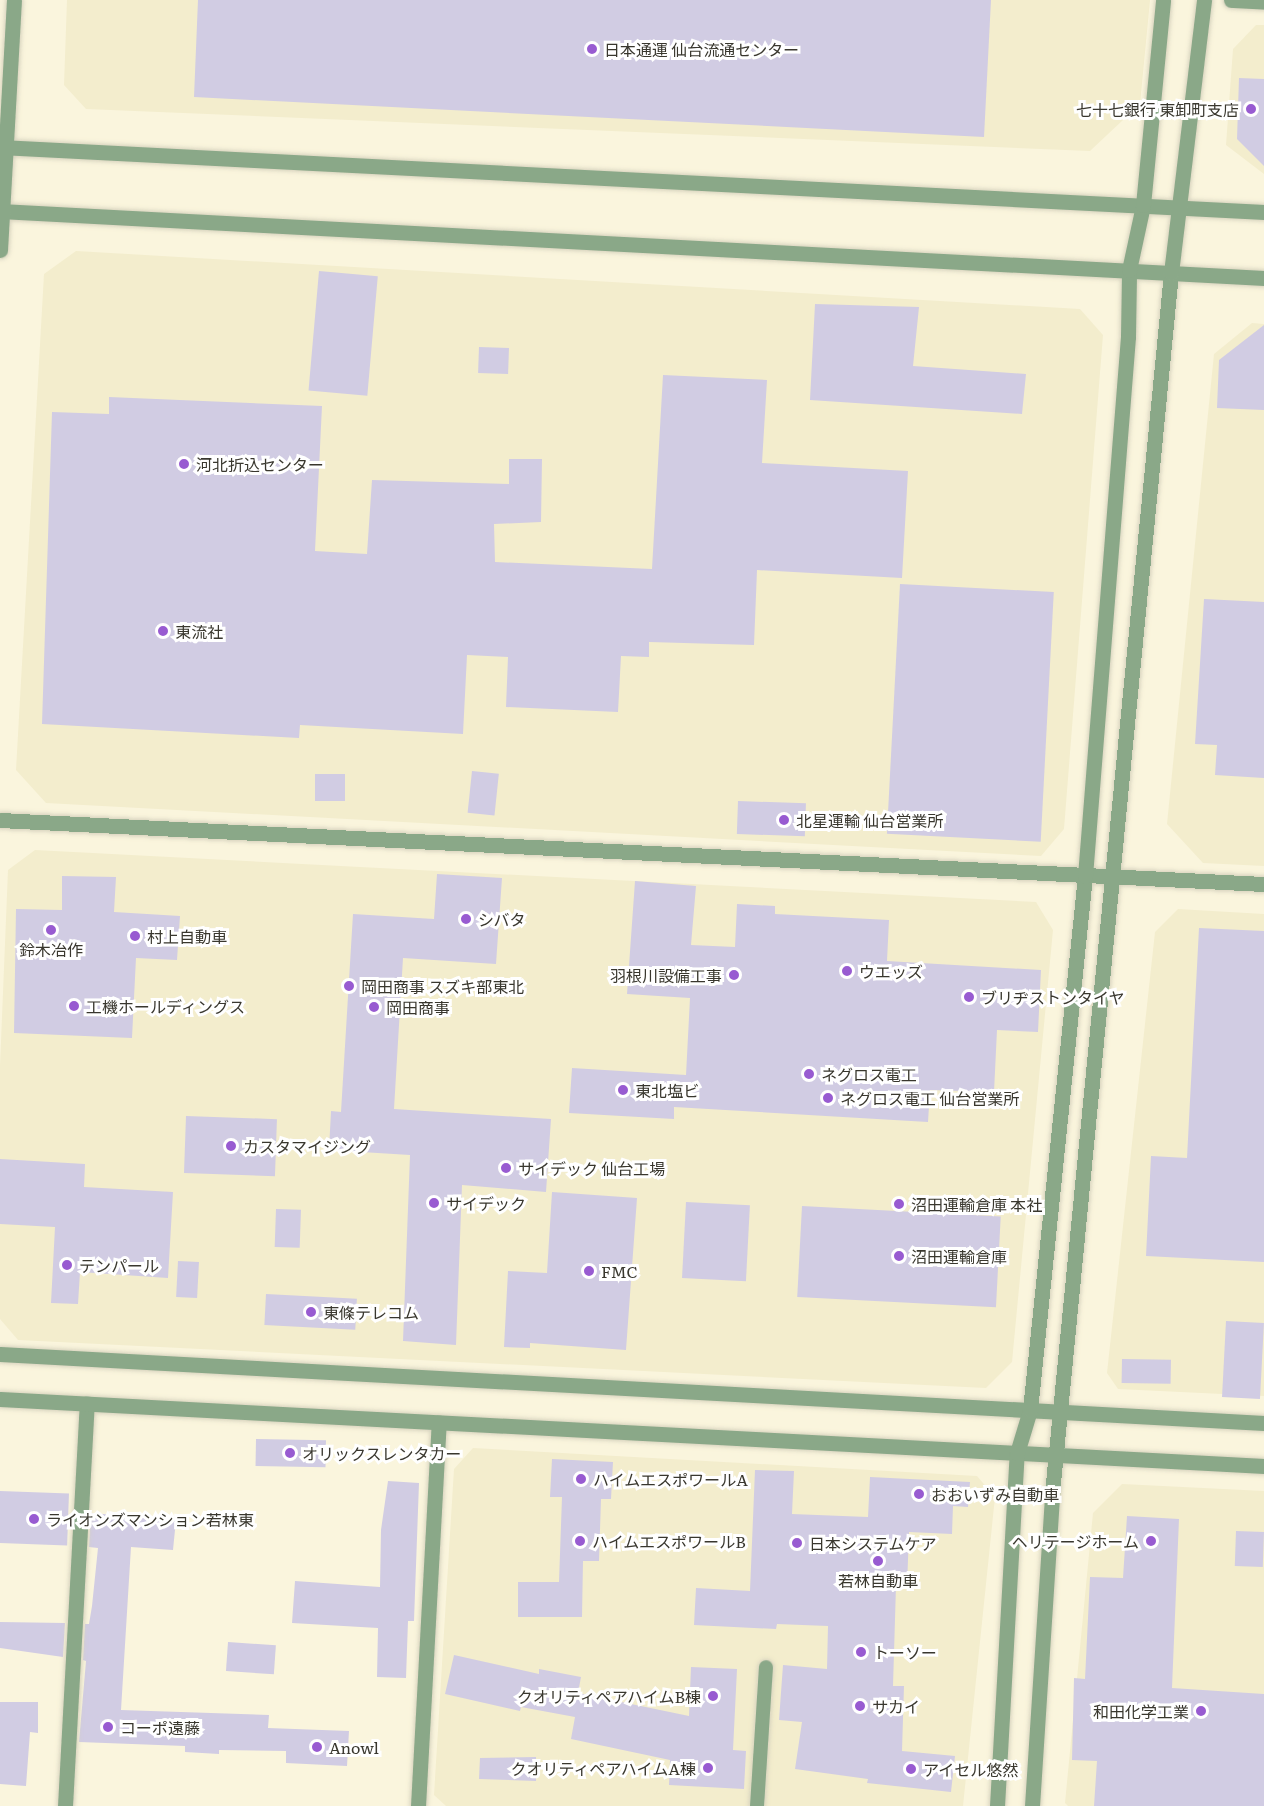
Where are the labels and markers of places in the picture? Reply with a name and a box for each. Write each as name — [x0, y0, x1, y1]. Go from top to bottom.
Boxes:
place label: 日本通運 仙台流通センター — [604, 39, 799, 59]
marker: 日本通運 仙台流通センター — [585, 42, 599, 56]
place label: 七十七銀行 東卸町支店 — [1076, 99, 1239, 119]
marker: 七十七銀行 東卸町支店 — [1244, 102, 1258, 116]
place label: 河北折込センター — [196, 454, 324, 474]
marker: 河北折込センター — [177, 457, 191, 471]
place label: 東流社 — [175, 621, 223, 641]
marker: 東流社 — [156, 624, 170, 638]
place label: 北星運輸 仙台営業所 — [796, 810, 943, 830]
marker: 北星運輸 仙台営業所 — [777, 813, 791, 827]
place label: シバタ — [478, 909, 526, 929]
marker: シバタ — [459, 912, 473, 926]
marker: 鈴木冶作 — [44, 923, 58, 937]
place label: 村上自動車 — [147, 926, 227, 946]
marker: 村上自動車 — [128, 929, 142, 943]
place label: 鈴木冶作 — [19, 939, 83, 959]
place label: ウエッズ — [859, 961, 923, 981]
marker: ウエッズ — [840, 964, 854, 978]
place label: 羽根川設備工事 — [610, 965, 722, 985]
marker: 羽根川設備工事 — [727, 968, 741, 982]
place label: 岡田商事 スズキ部東北 — [361, 976, 524, 996]
marker: 岡田商事 スズキ部東北 — [342, 979, 356, 993]
place label: ブリヂストンタイヤ — [981, 987, 1125, 1007]
marker: ブリヂストンタイヤ — [962, 990, 976, 1004]
place label: 工機ホールディングス — [86, 996, 246, 1016]
place label: 岡田商事 — [386, 997, 450, 1017]
marker: 工機ホールディングス — [67, 999, 81, 1013]
marker: 岡田商事 — [367, 1000, 381, 1014]
place label: ネグロス電工 — [821, 1064, 917, 1084]
marker: ネグロス電工 — [802, 1067, 816, 1081]
place label: 東北塩ビ — [635, 1080, 699, 1100]
marker: 東北塩ビ — [616, 1083, 630, 1097]
place label: ネグロス電工 仙台営業所 — [840, 1088, 1019, 1108]
marker: ネグロス電工 仙台営業所 — [821, 1091, 835, 1105]
place label: カスタマイジング — [243, 1136, 371, 1156]
marker: カスタマイジング — [224, 1139, 238, 1153]
place label: サイデック 仙台工場 — [518, 1158, 665, 1178]
marker: サイデック 仙台工場 — [499, 1161, 513, 1175]
place label: サイデック — [446, 1193, 526, 1213]
place label: 沼田運輸倉庫 本社 — [911, 1194, 1042, 1214]
marker: サイデック — [427, 1196, 441, 1210]
marker: 沼田運輸倉庫 本社 — [892, 1197, 906, 1211]
place label: 沼田運輸倉庫 — [911, 1246, 1007, 1266]
marker: 沼田運輸倉庫 — [892, 1249, 906, 1263]
place label: テンパール — [79, 1255, 159, 1275]
marker: テンパール — [60, 1258, 74, 1272]
place label: FMC — [601, 1261, 638, 1281]
marker: FMC — [582, 1264, 596, 1278]
place label: 東條テレコム — [323, 1302, 419, 1322]
marker: 東條テレコム — [304, 1305, 318, 1319]
place label: オリックスレンタカー — [302, 1443, 462, 1463]
marker: オリックスレンタカー — [283, 1446, 297, 1460]
place label: ハイムエスポワールA — [593, 1469, 749, 1489]
marker: ハイムエスポワールA — [574, 1472, 588, 1486]
place label: おおいずみ自動車 — [931, 1484, 1059, 1504]
marker: おおいずみ自動車 — [912, 1487, 926, 1501]
place label: ライオンズマンション若林東 — [46, 1509, 254, 1529]
marker: ライオンズマンション若林東 — [27, 1512, 41, 1526]
place label: ハイムエスポワールB — [592, 1531, 747, 1551]
place label: ヘリテージホーム — [1011, 1531, 1139, 1551]
place label: 日本システムケア — [809, 1533, 937, 1553]
marker: ハイムエスポワールB — [573, 1534, 587, 1548]
marker: ヘリテージホーム — [1144, 1534, 1158, 1548]
marker: 日本システムケア — [790, 1536, 804, 1550]
marker: 若林自動車 — [871, 1554, 885, 1568]
place label: 若林自動車 — [838, 1570, 918, 1590]
place label: トーソー — [873, 1642, 937, 1662]
marker: トーソー — [854, 1645, 868, 1659]
place label: クオリティペアハイムB棟 — [514, 1686, 701, 1706]
marker: クオリティペアハイムB棟 — [706, 1689, 720, 1703]
place label: サカイ — [872, 1696, 920, 1716]
marker: サカイ — [853, 1699, 867, 1713]
place label: 和田化学工業 — [1093, 1701, 1189, 1721]
marker: 和田化学工業 — [1194, 1704, 1208, 1718]
place label: コーポ遠藤 — [120, 1717, 200, 1737]
marker: コーポ遠藤 — [101, 1720, 115, 1734]
place label: Anowl — [329, 1737, 379, 1757]
marker: Anowl — [310, 1740, 324, 1754]
place label: クオリティペアハイムA棟 — [508, 1758, 696, 1778]
place label: アイセル悠然 — [923, 1759, 1019, 1779]
marker: クオリティペアハイムA棟 — [701, 1761, 715, 1775]
marker: アイセル悠然 — [904, 1762, 918, 1776]

